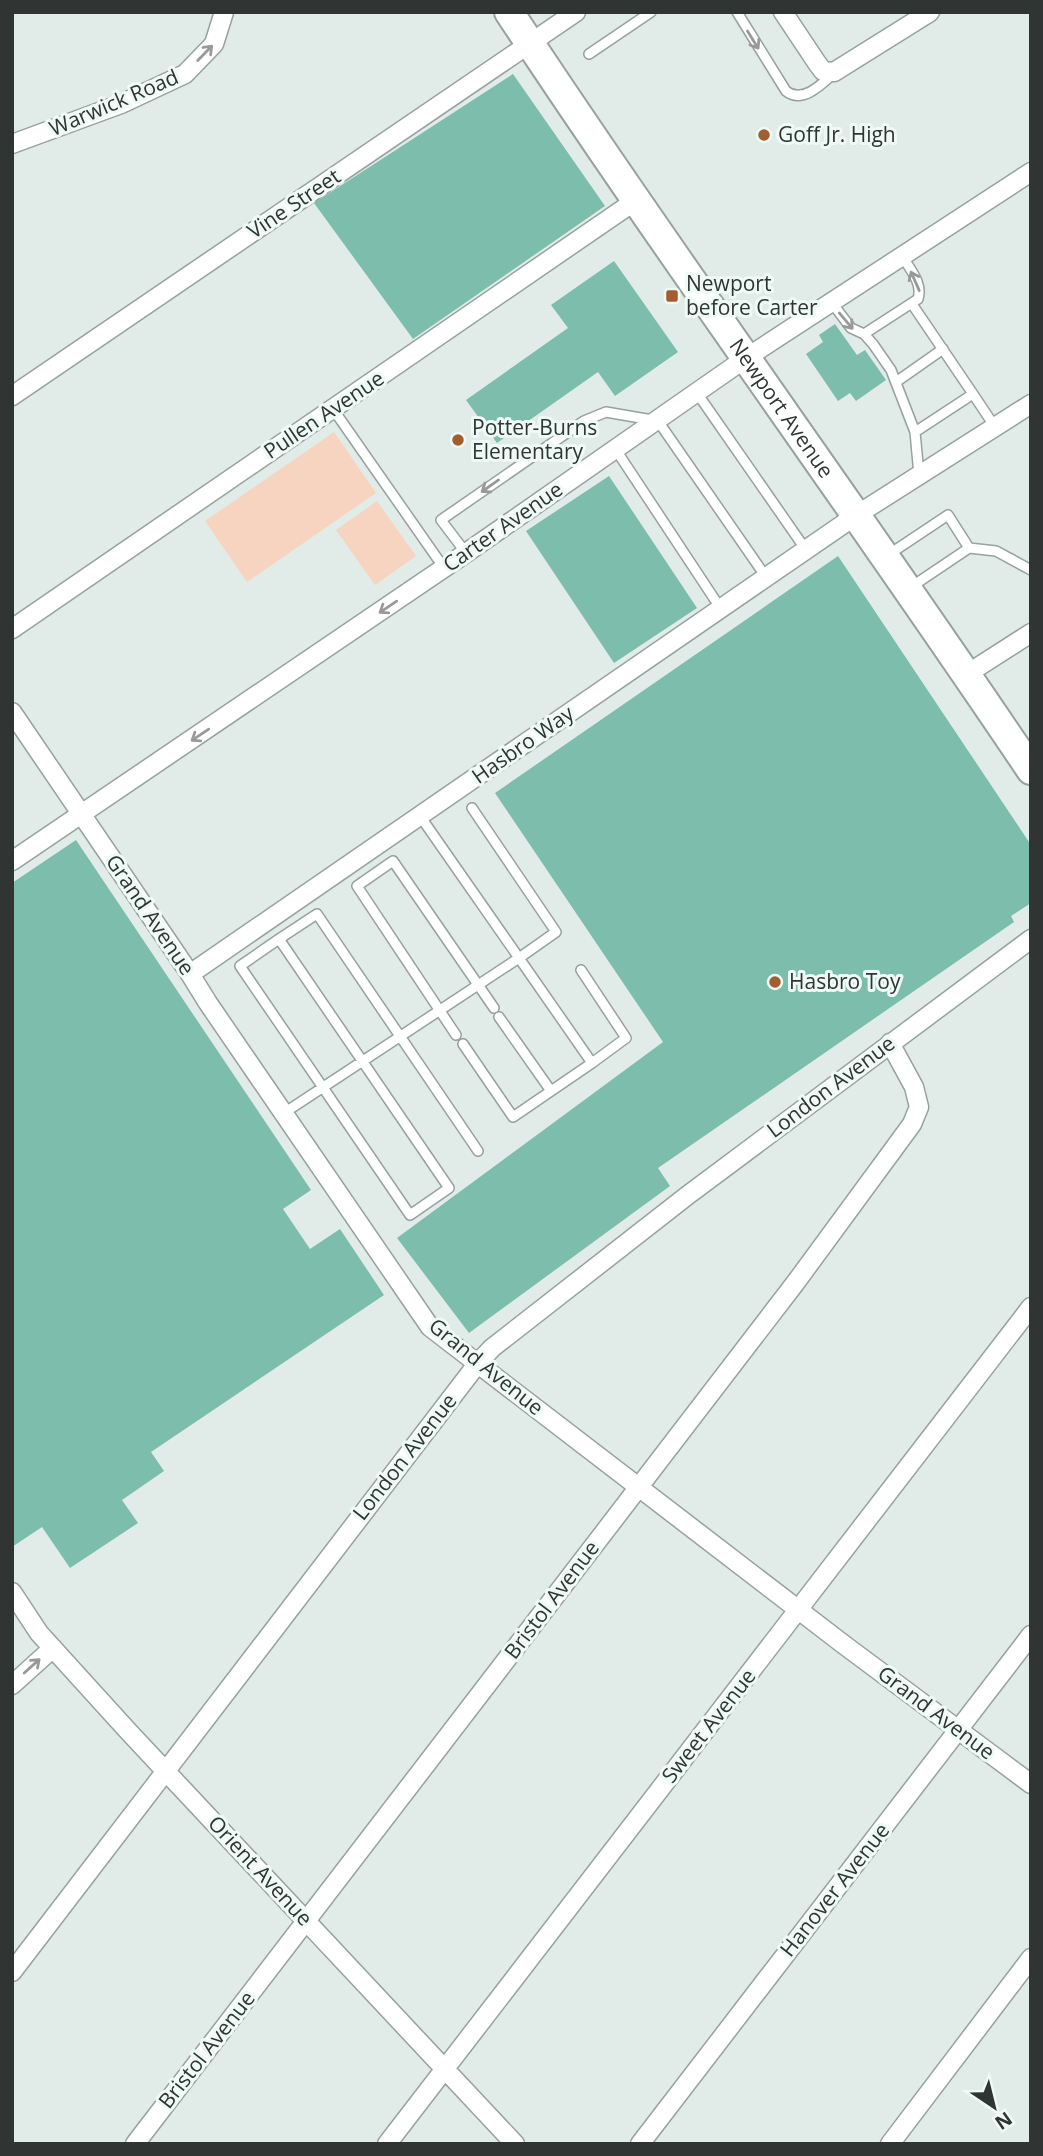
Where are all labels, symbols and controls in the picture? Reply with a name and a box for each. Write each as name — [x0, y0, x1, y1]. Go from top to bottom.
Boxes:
one-way arrow — [747, 29, 761, 49]
one-way arrow — [197, 45, 214, 62]
street label: Warwick Road — [45, 62, 183, 142]
place label: Goff Jr. High — [778, 120, 896, 148]
marker: Goff Jr. High — [756, 127, 772, 143]
street label: Vine Street — [241, 162, 345, 245]
place label: Newport before Carter — [686, 269, 818, 321]
one-way arrow — [908, 271, 921, 292]
marker: Newport before Carter — [664, 288, 680, 304]
one-way arrow — [839, 311, 854, 329]
street label: Newport Avenue — [724, 333, 841, 483]
street label: Pullen Avenue — [258, 364, 389, 465]
place label: Potter-Burns Elementary — [472, 413, 597, 465]
marker: Potter-Burns Elementary — [450, 432, 466, 448]
street label: Carter Avenue — [437, 475, 568, 578]
one-way arrow — [481, 479, 500, 493]
one-way arrow — [379, 600, 398, 614]
street label: Hasbro Way — [466, 699, 579, 790]
one-way arrow — [191, 728, 210, 743]
street label: Grand Avenue — [100, 849, 202, 980]
place label: Hasbro Toy — [789, 967, 901, 995]
marker: Hasbro Toy — [767, 974, 783, 990]
street label: London Avenue — [761, 1029, 900, 1144]
street label: Grand Avenue — [423, 1311, 550, 1421]
street label: London Avenue — [346, 1387, 462, 1525]
street label: Bristol Avenue — [497, 1534, 605, 1664]
one-way arrow — [23, 1659, 41, 1675]
street label: Grand Avenue — [872, 1659, 1001, 1765]
street label: Sweet Avenue — [655, 1663, 762, 1788]
street label: Orient Avenue — [202, 1809, 319, 1931]
street label: Hanover Avenue — [773, 1817, 895, 1962]
street label: Bristol Avenue — [152, 1985, 261, 2114]
north arrow — [959, 2072, 1029, 2142]
text: N — [990, 2106, 1018, 2136]

